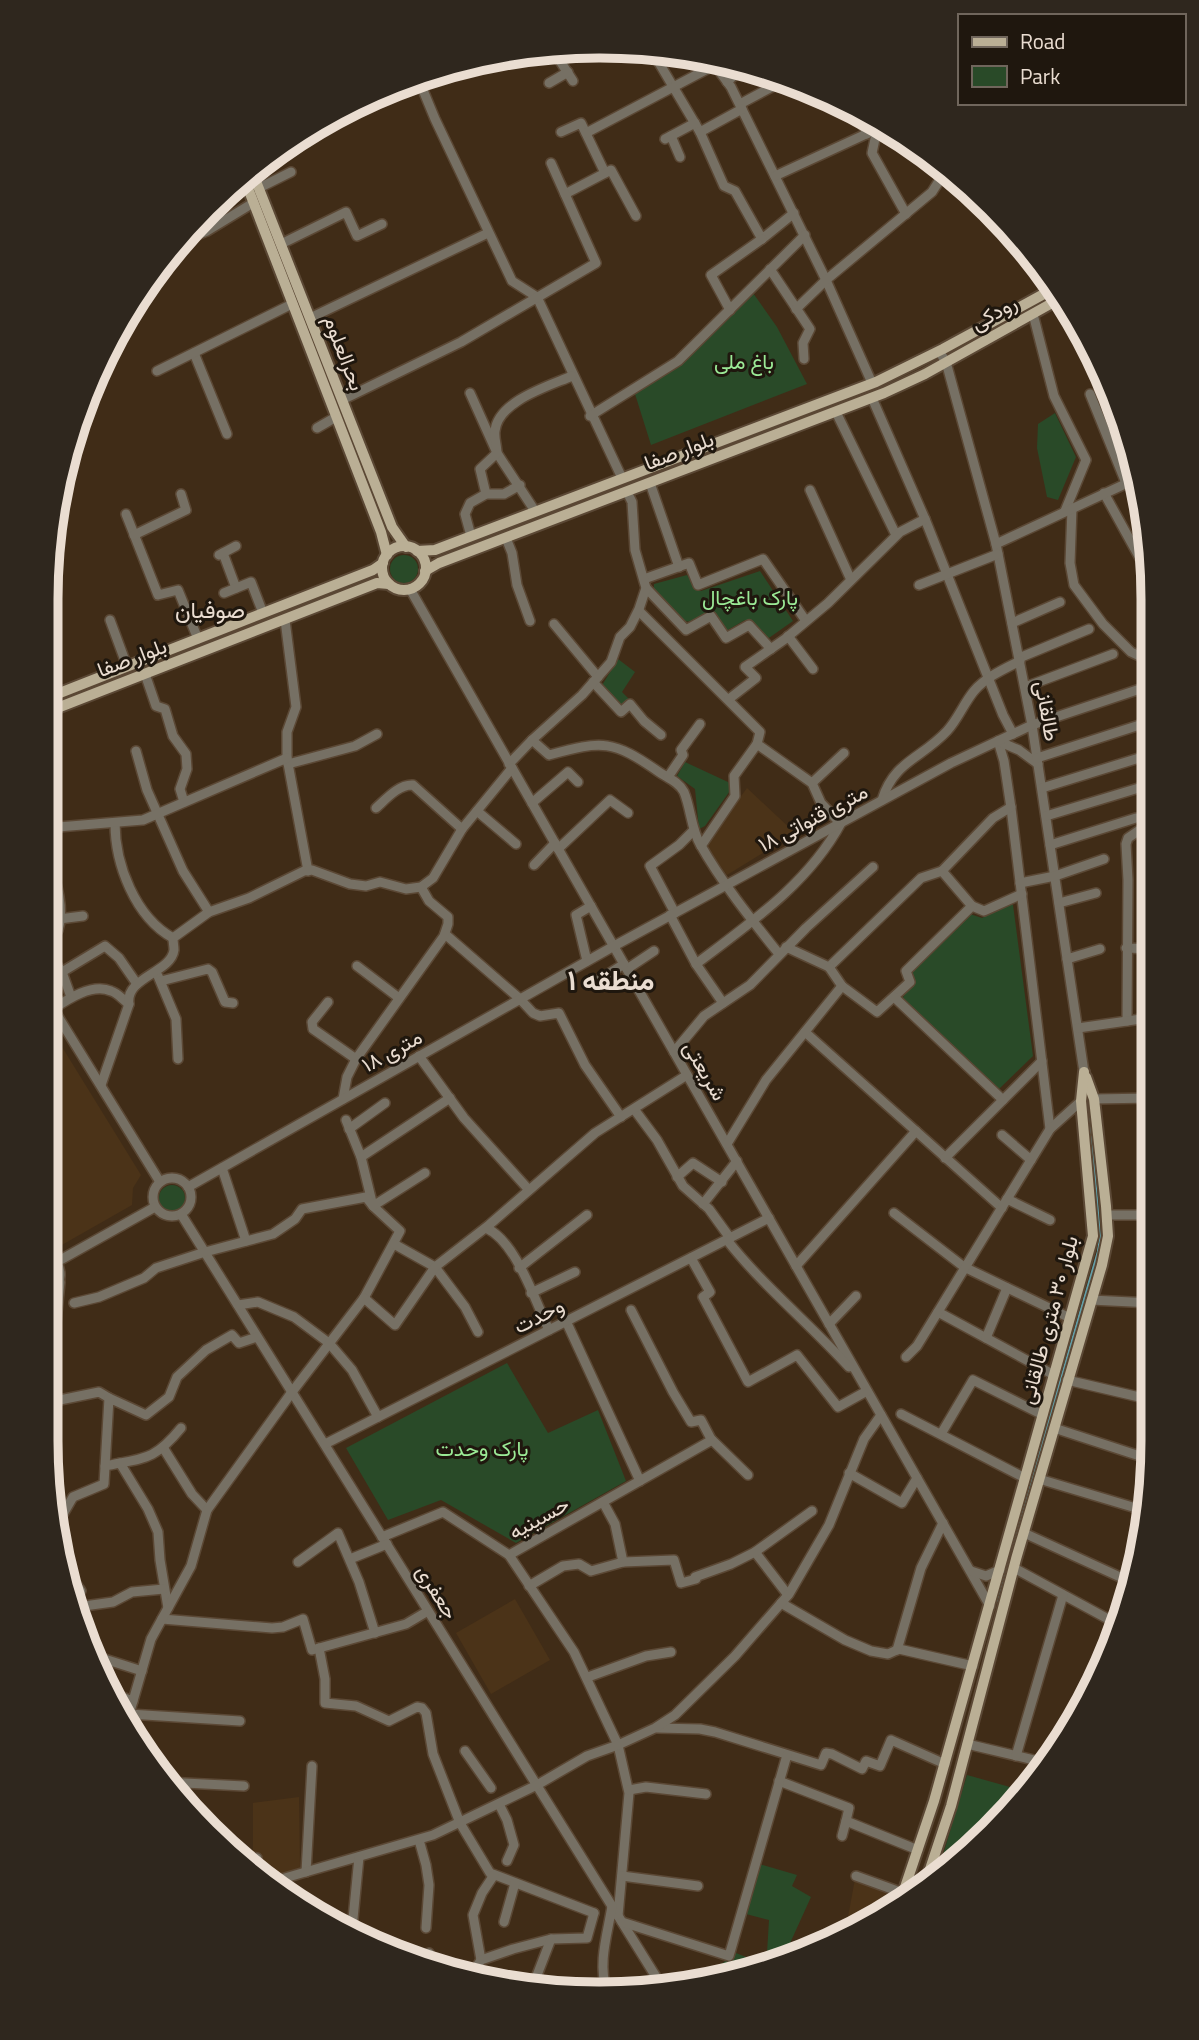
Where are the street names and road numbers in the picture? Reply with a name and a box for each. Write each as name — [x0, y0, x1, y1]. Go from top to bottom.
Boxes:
street label: رودکی — [964, 286, 1023, 338]
street label: بحرالعلوم — [316, 310, 374, 395]
street label: بلوار صفا — [639, 422, 718, 478]
street label: بلوار صفا — [92, 629, 171, 685]
street label: طالقانی — [1027, 678, 1069, 744]
street label: ۱۸ متری قنواتی — [752, 775, 873, 859]
street label: ۱۸ متری — [355, 1020, 428, 1080]
street label: شریعتی — [676, 1035, 736, 1106]
street label: بلوار ۳۰ متری طالقانی — [1010, 1232, 1086, 1408]
street label: وحدت — [508, 1289, 569, 1341]
street label: حسینیه — [502, 1487, 575, 1547]
street label: جعفری — [409, 1558, 467, 1625]

